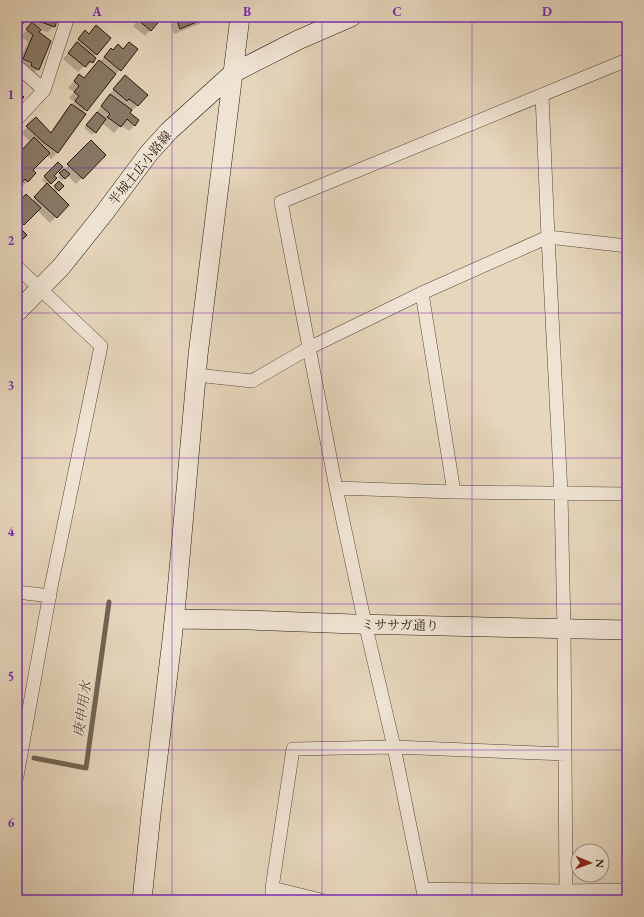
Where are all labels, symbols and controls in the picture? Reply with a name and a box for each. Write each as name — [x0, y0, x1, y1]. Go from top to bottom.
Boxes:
text: A — [91, 3, 102, 20]
text: B — [243, 3, 251, 20]
text: C — [392, 3, 402, 20]
text: D — [542, 3, 552, 20]
text: 1 — [8, 86, 15, 103]
street label: 半城土広小路線 — [105, 127, 175, 209]
text: 2 — [8, 232, 15, 249]
text: 3 — [8, 377, 15, 394]
text: 4 — [8, 523, 15, 540]
street label: ミササガ通り — [361, 616, 439, 634]
text: 5 — [8, 668, 14, 685]
water label: 庚申用水 — [69, 678, 95, 738]
text: 6 — [8, 814, 15, 831]
north arrow — [570, 843, 610, 883]
text: N — [593, 859, 607, 868]

